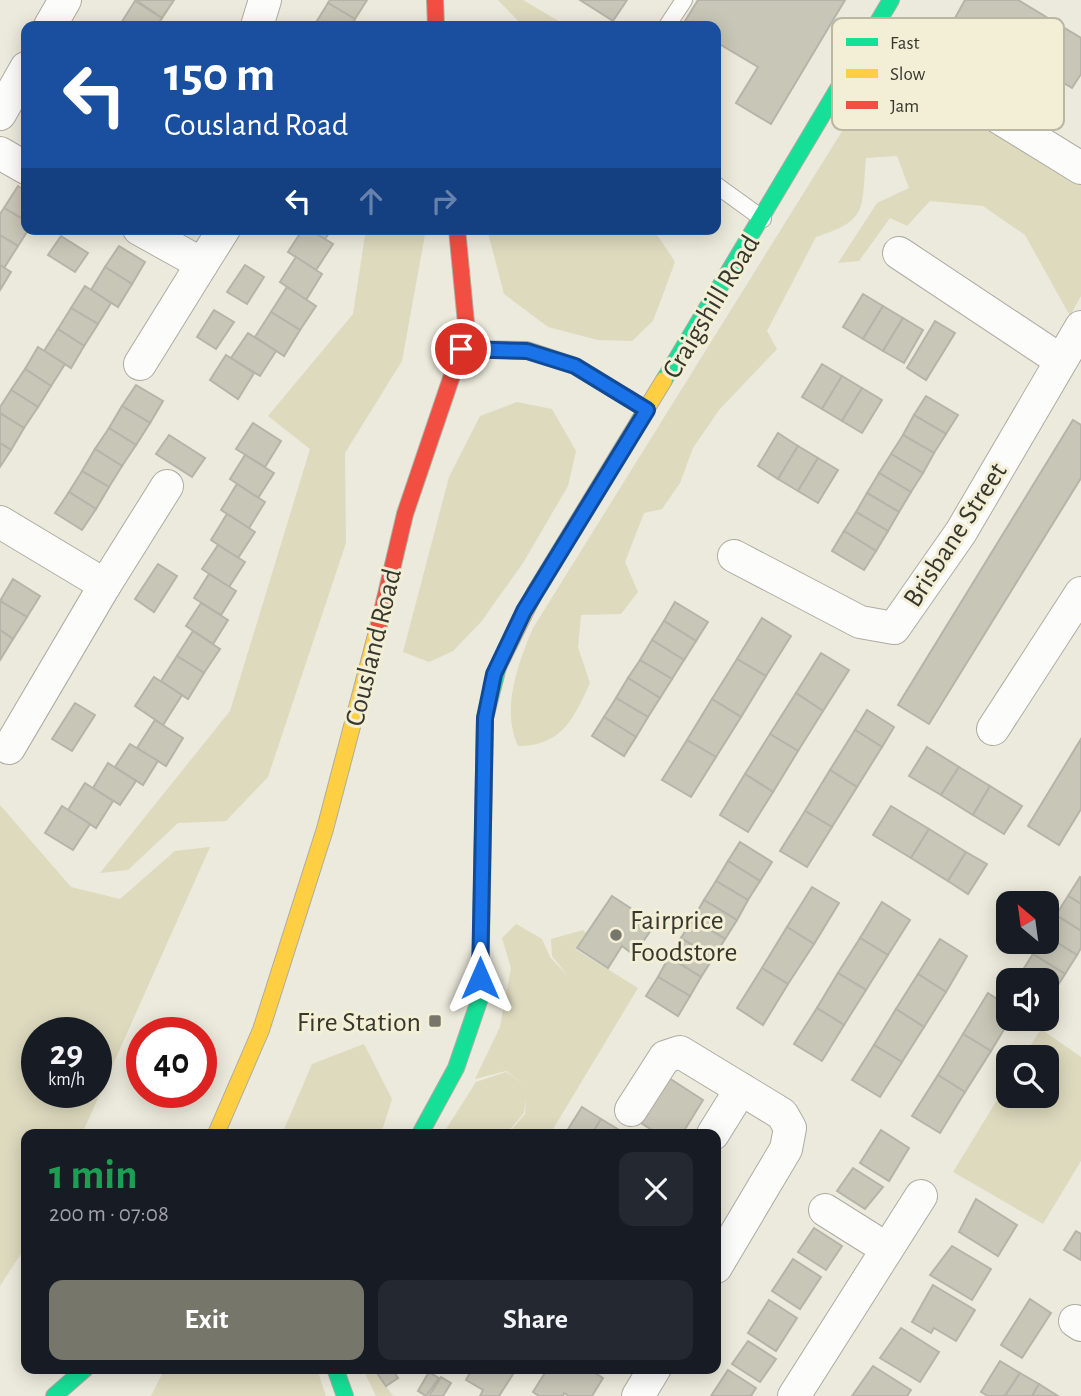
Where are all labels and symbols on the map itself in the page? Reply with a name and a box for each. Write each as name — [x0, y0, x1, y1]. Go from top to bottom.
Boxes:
legend — [832, 18, 1064, 130]
text: Fast — [890, 34, 920, 53]
text: Slow — [890, 65, 926, 84]
text: Jam — [890, 97, 919, 116]
street label: Craigshill Road — [658, 230, 765, 384]
pin — [431, 319, 491, 379]
street label: Brisbane Street — [899, 458, 1013, 612]
street label: Cousland Road — [341, 566, 407, 729]
north arrow — [996, 891, 1059, 954]
place label: Fairprice Foodstore — [630, 907, 737, 967]
marker: Fairprice Foodstore — [608, 927, 624, 943]
position arrow — [443, 941, 517, 1015]
place label: Fire Station — [297, 1009, 421, 1037]
marker: Fire Station — [427, 1013, 443, 1029]
speed limit sign: 40 — [126, 1017, 217, 1108]

